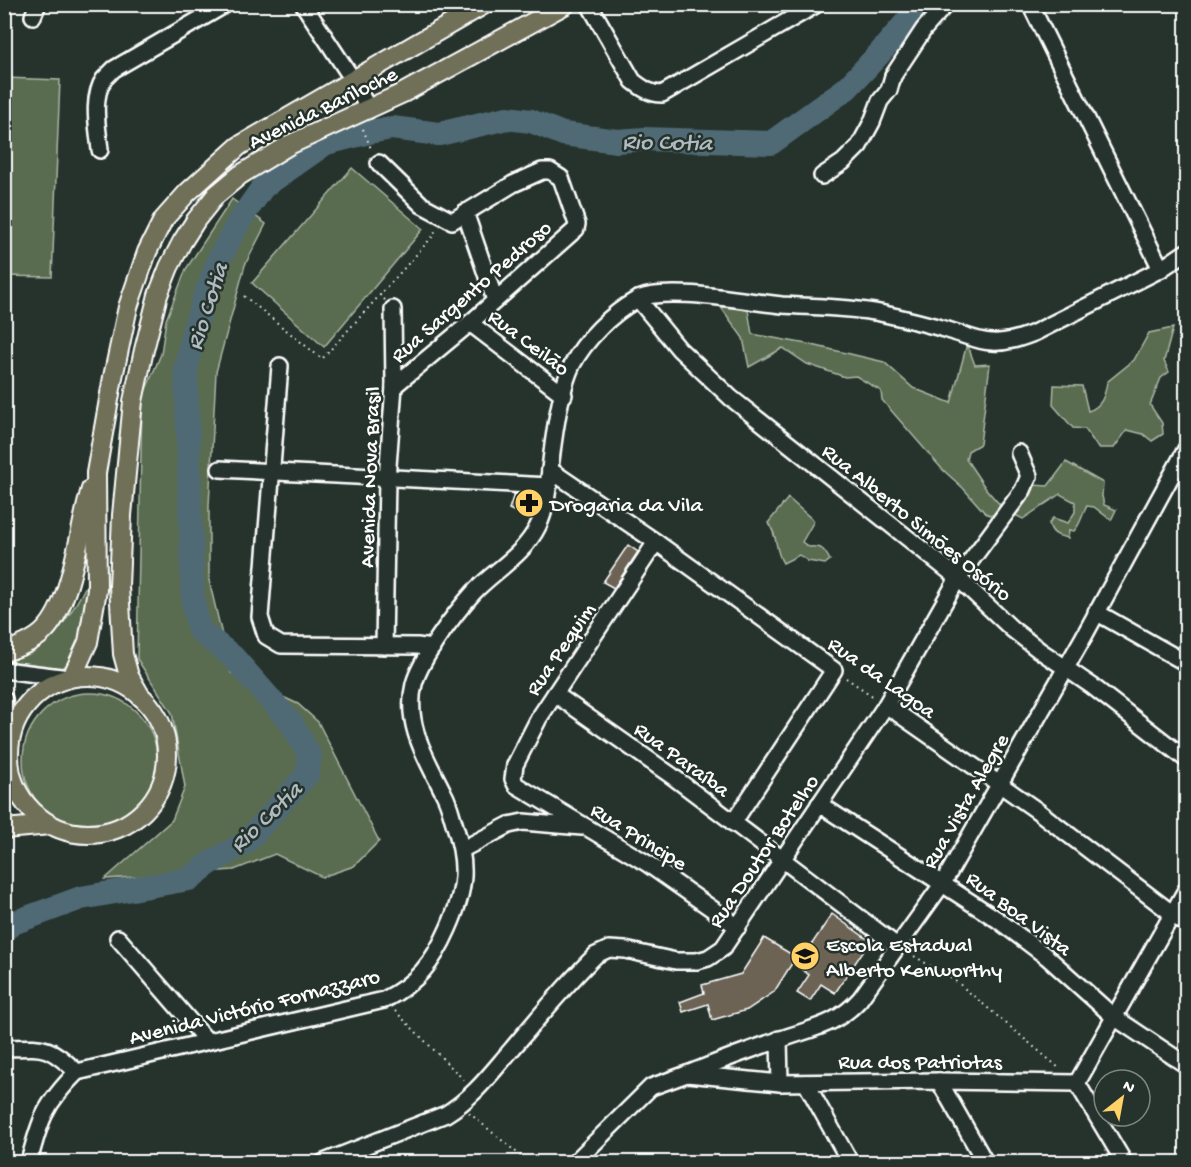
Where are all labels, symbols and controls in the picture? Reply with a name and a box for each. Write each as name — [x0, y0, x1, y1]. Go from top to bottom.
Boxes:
street label: Avenida Bariloche — [245, 62, 403, 157]
water label: Rio Cotia — [622, 129, 714, 160]
street label: Rua Sargento Pedroso — [387, 216, 558, 370]
water label: Rio Cotia — [182, 258, 237, 354]
street label: Rua Ceilão — [482, 305, 574, 383]
street label: Avenida Nova Brasil — [356, 386, 388, 568]
street label: Rua Alberto Simões Osório — [815, 439, 1016, 609]
pharmacy icon: Drogaria da Vila — [513, 487, 545, 519]
place label: Drogaria da Vila — [548, 494, 703, 520]
street label: Rua Pequim — [522, 598, 603, 702]
street label: Rua da Lagoa — [822, 632, 940, 727]
street label: Rua Paraíba — [628, 718, 734, 805]
street label: Rua Vista Alegre — [918, 729, 1017, 874]
street label: Rua Doutor Botelho — [704, 770, 826, 934]
water label: Rio Cotia — [225, 776, 311, 860]
street label: Rua Principe — [585, 799, 691, 879]
street label: Rua Boa Vista — [960, 867, 1076, 964]
place label: Escola Estadual Alberto Kenworthy — [826, 934, 1002, 985]
school or university icon: Escola Estadual Alberto Kenworthy — [789, 940, 821, 972]
street label: Avenida Victório Fornazzaro — [127, 965, 383, 1053]
street label: Rua dos Patriotas — [838, 1051, 1003, 1077]
north arrow — [1092, 1068, 1152, 1128]
text: N — [1119, 1077, 1138, 1099]

